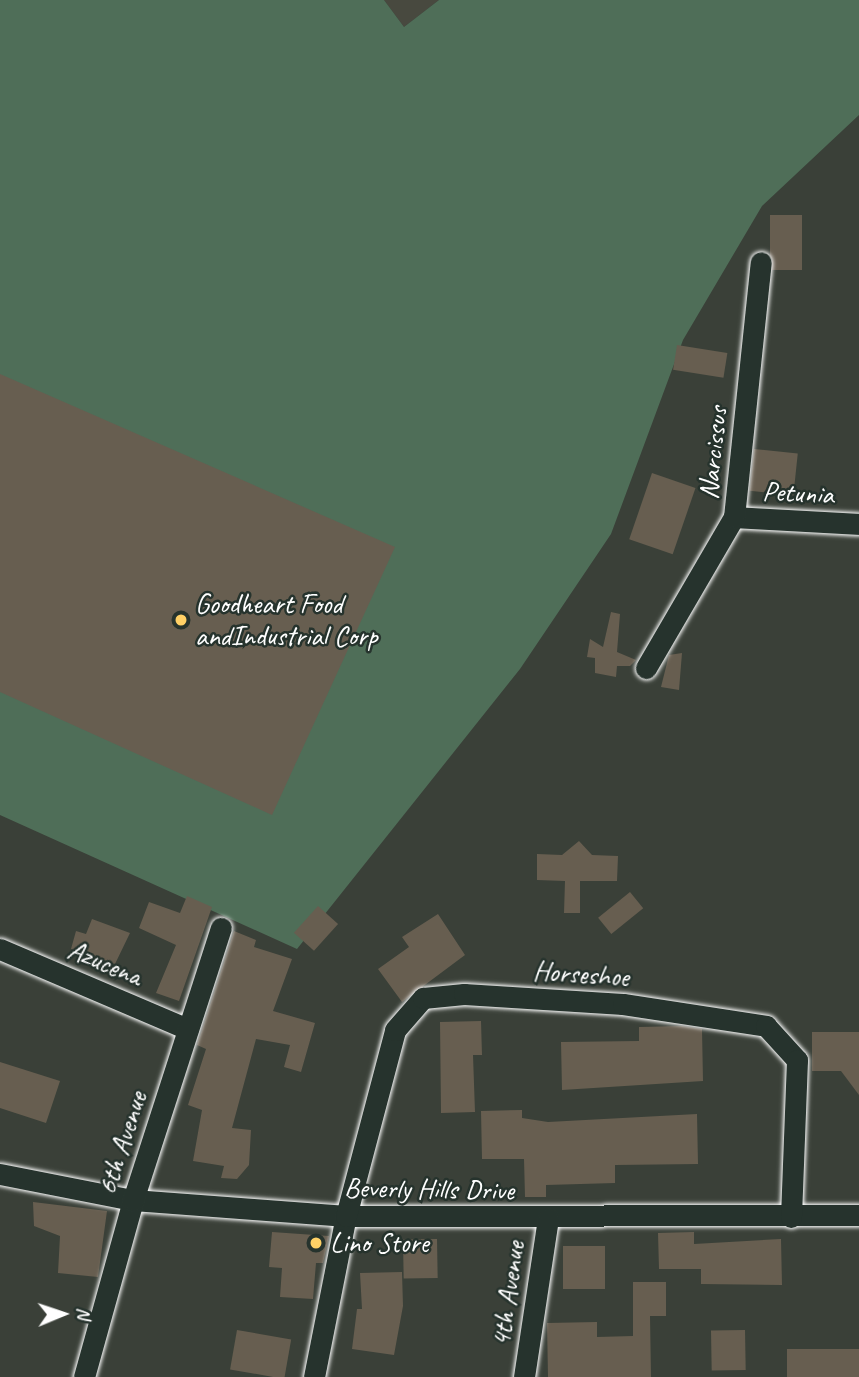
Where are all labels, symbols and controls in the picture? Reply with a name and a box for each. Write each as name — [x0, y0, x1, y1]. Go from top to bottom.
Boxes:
street label: Narcissus — [691, 405, 735, 501]
street label: Petunia — [762, 474, 834, 512]
place label: Goodheart Food andIndustrial Corp — [195, 587, 378, 653]
marker: Goodheart Food andIndustrial Corp — [173, 612, 189, 628]
street label: Azucena — [63, 933, 147, 993]
street label: Horseshoe — [532, 954, 630, 994]
street label: 6th Avenue — [90, 1088, 154, 1198]
street label: Beverly Hills Drive — [343, 1171, 515, 1207]
place label: Lino Store — [330, 1226, 429, 1260]
marker: Lino Store — [308, 1235, 324, 1251]
street label: 4th Avenue — [484, 1239, 532, 1349]
north arrow — [28, 1279, 98, 1349]
text: N — [72, 1307, 96, 1320]

